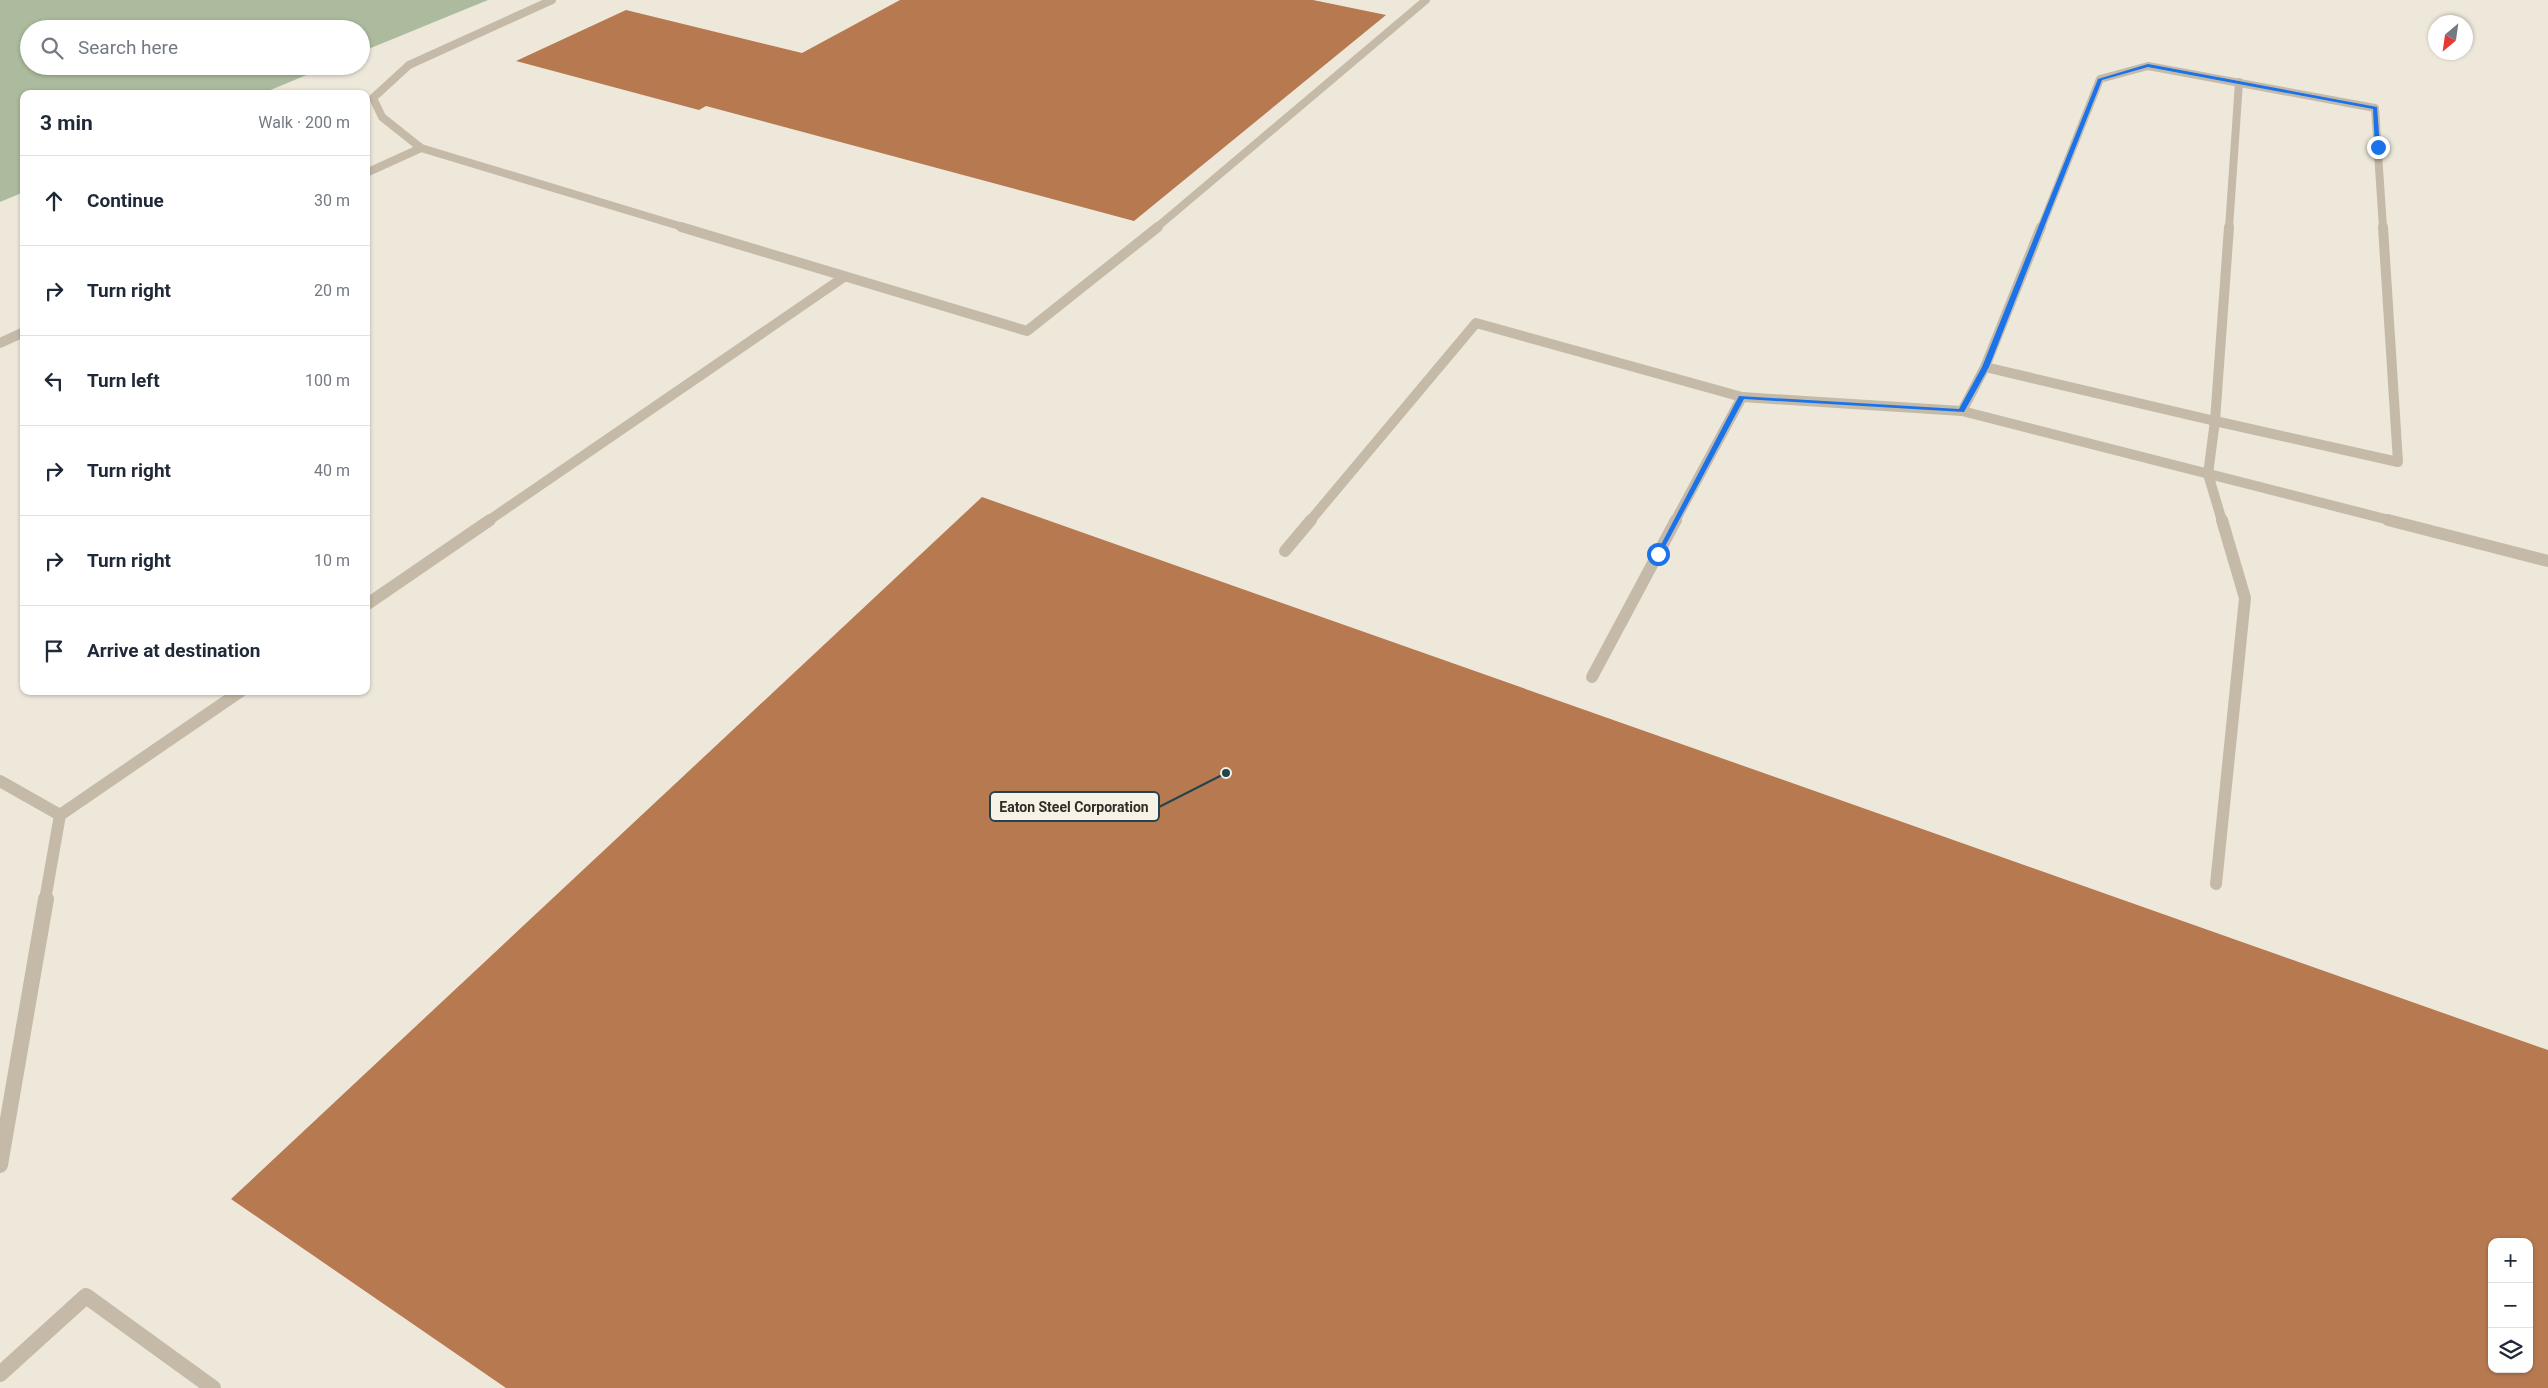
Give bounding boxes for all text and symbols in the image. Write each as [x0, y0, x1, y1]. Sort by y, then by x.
north arrow [2428, 15, 2473, 60]
search box [20, 20, 370, 75]
icon: search [38, 34, 66, 62]
text: Search here [78, 36, 178, 59]
text: 3 min [40, 111, 93, 135]
text: Walk · 200 m [258, 113, 350, 132]
route end [2367, 136, 2390, 159]
icon: ahead [40, 187, 68, 215]
text: Continue [87, 189, 164, 212]
text: 30 m [314, 191, 350, 210]
icon: right [40, 277, 68, 305]
text: Turn right [87, 279, 171, 302]
text: 20 m [314, 281, 350, 300]
icon: left [40, 367, 68, 395]
text: Turn left [87, 369, 160, 392]
text: 100 m [305, 371, 350, 390]
icon: right [40, 457, 68, 485]
text: Turn right [87, 459, 171, 482]
text: 40 m [314, 461, 350, 480]
route start [1647, 543, 1670, 566]
icon: right [40, 547, 68, 575]
text: Turn right [87, 549, 171, 572]
text: 10 m [314, 551, 350, 570]
icon: arrive [40, 637, 68, 665]
text: Arrive at destination [87, 639, 260, 662]
callout: Eaton Steel Corporation [990, 792, 1159, 821]
text: Eaton Steel Corporation [999, 799, 1149, 815]
map controls [2488, 1238, 2533, 1373]
button: + [2488, 1238, 2533, 1283]
button: − [2488, 1283, 2533, 1328]
button: layers [2488, 1328, 2533, 1373]

